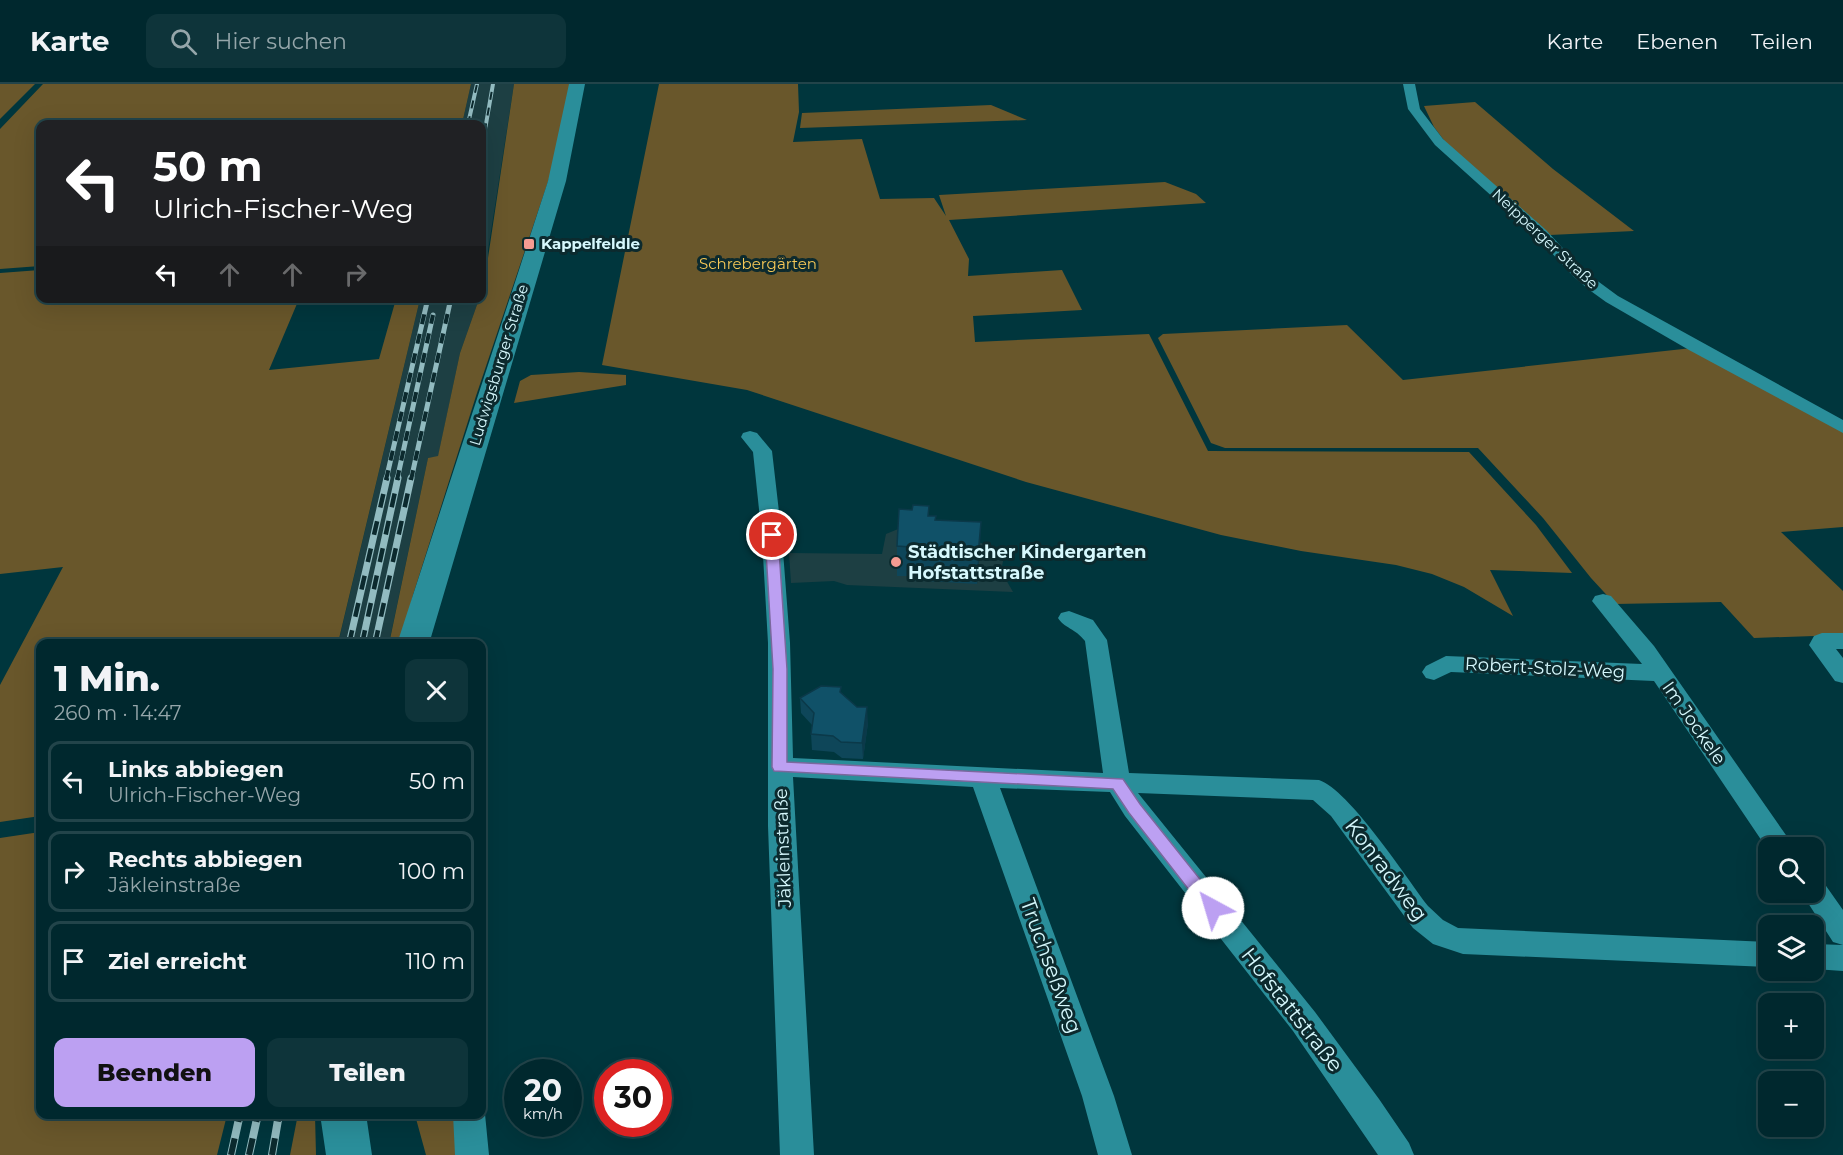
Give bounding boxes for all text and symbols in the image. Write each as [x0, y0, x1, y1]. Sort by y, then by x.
search box [146, 14, 566, 68]
text: Karte [30, 24, 110, 58]
icon: search [167, 25, 200, 58]
text: Hier suchen [215, 28, 347, 55]
text: Karte [1547, 29, 1603, 54]
text: Ebenen [1636, 29, 1718, 54]
text: Teilen [1751, 29, 1813, 54]
text: 50 m [153, 140, 262, 192]
icon: left [54, 144, 132, 222]
street label: Neipperger Straße [1488, 184, 1602, 293]
text: Ulrich-Fischer-Weg [153, 192, 414, 225]
place label: Kappelfeldle [541, 234, 640, 253]
marker: Kappelfeldle [522, 237, 536, 251]
park label: Schrebergärten [699, 254, 817, 273]
icon: left [150, 258, 183, 291]
icon: ahead [213, 258, 246, 291]
icon: ahead [276, 258, 309, 291]
icon: right [339, 258, 372, 291]
street label: Ludwigsburger Straße [465, 282, 532, 448]
pin [746, 509, 797, 560]
icon: arrive [755, 518, 788, 551]
place label: Städtischer Kindergarten Hofstattstraße [908, 541, 1146, 584]
marker: Städtischer Kindergarten Hofstattstraße [889, 555, 903, 569]
street label: Robert-Stolz-Weg [1464, 653, 1626, 683]
text: 1 Min. [54, 656, 160, 700]
button: close [405, 659, 468, 722]
street label: Im Jockele [1657, 677, 1731, 769]
text: 260 m · 14:47 [54, 701, 182, 725]
text: Links abbiegen [108, 756, 284, 783]
icon: left [57, 765, 90, 798]
text: 50 m [409, 768, 465, 795]
text: Ulrich-Fischer-Weg [108, 783, 301, 807]
street label: Jäkleinstraße [770, 788, 796, 909]
street label: Konradweg [1340, 814, 1433, 926]
map controls [1758, 837, 1824, 1137]
button: search [1758, 837, 1824, 903]
text: Rechts abbiegen [108, 846, 303, 873]
icon: right [57, 855, 90, 888]
text: 100 m [399, 858, 465, 885]
text: Jäkleinstraße [108, 873, 240, 897]
position arrow [1181, 876, 1245, 940]
street label: Truchseßweg [1015, 895, 1088, 1037]
button: layers [1758, 915, 1824, 981]
street label: Hofstattstraße [1236, 943, 1349, 1077]
icon: arrive [57, 945, 90, 978]
text: Ziel erreicht [108, 948, 247, 975]
text: 110 m [405, 948, 465, 975]
button: + [1758, 993, 1824, 1059]
button: Beenden [54, 1038, 255, 1107]
button: Teilen [267, 1038, 468, 1107]
speed limit sign: 30 [594, 1059, 672, 1137]
button: − [1758, 1071, 1824, 1137]
text: 20 [524, 1072, 562, 1109]
text: km/h [523, 1104, 563, 1123]

